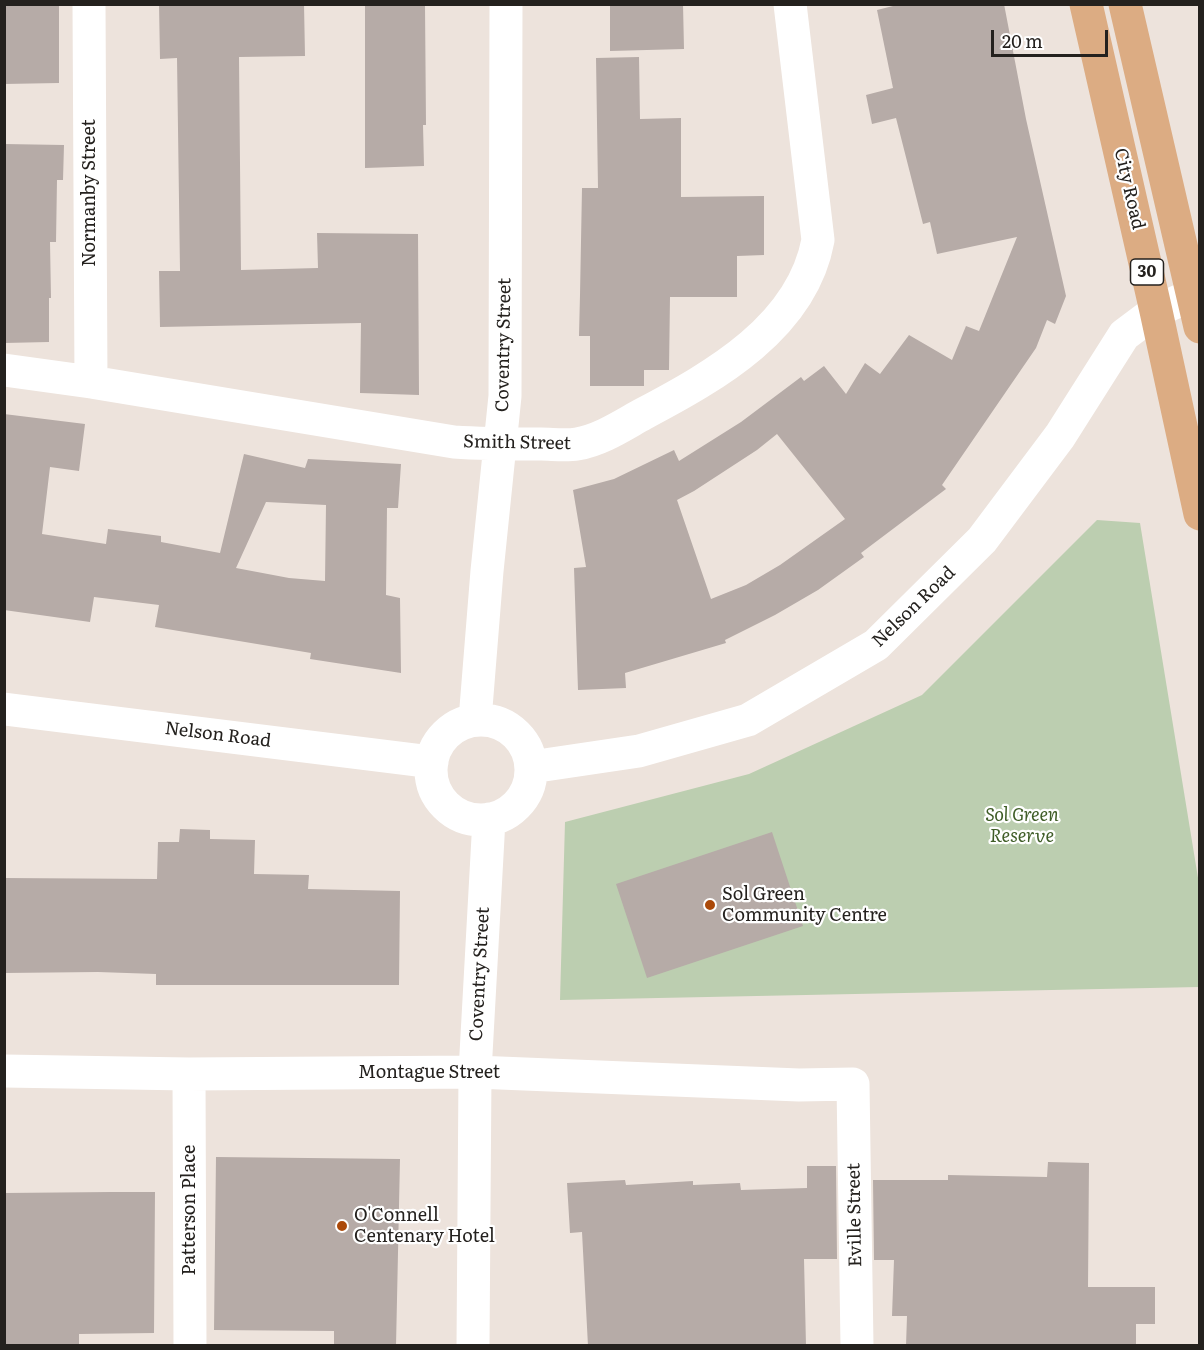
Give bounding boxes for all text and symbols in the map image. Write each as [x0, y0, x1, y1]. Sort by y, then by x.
scale bar [994, 18, 1111, 56]
text: 20 m [1002, 27, 1043, 54]
street label: Normanby Street [79, 119, 101, 267]
street label: City Road [1109, 146, 1149, 232]
road number: 30 [1130, 259, 1164, 285]
street label: Coventry Street [492, 278, 516, 412]
street label: Smith Street [463, 431, 571, 455]
street label: Nelson Road [868, 562, 960, 652]
street label: Nelson Road [164, 718, 272, 752]
park label: Sol Green Reserve [985, 805, 1059, 848]
place label: Sol Green Community Centre [722, 884, 887, 926]
marker: Sol Green Community Centre [703, 898, 717, 912]
street label: Coventry Street [466, 906, 494, 1042]
street label: Montague Street [358, 1062, 500, 1084]
street label: Patterson Place [179, 1145, 201, 1275]
street label: Eville Street [843, 1163, 867, 1267]
place label: O'Connell Centenary Hotel [354, 1205, 495, 1248]
marker: O'Connell Centenary Hotel [335, 1219, 349, 1233]

